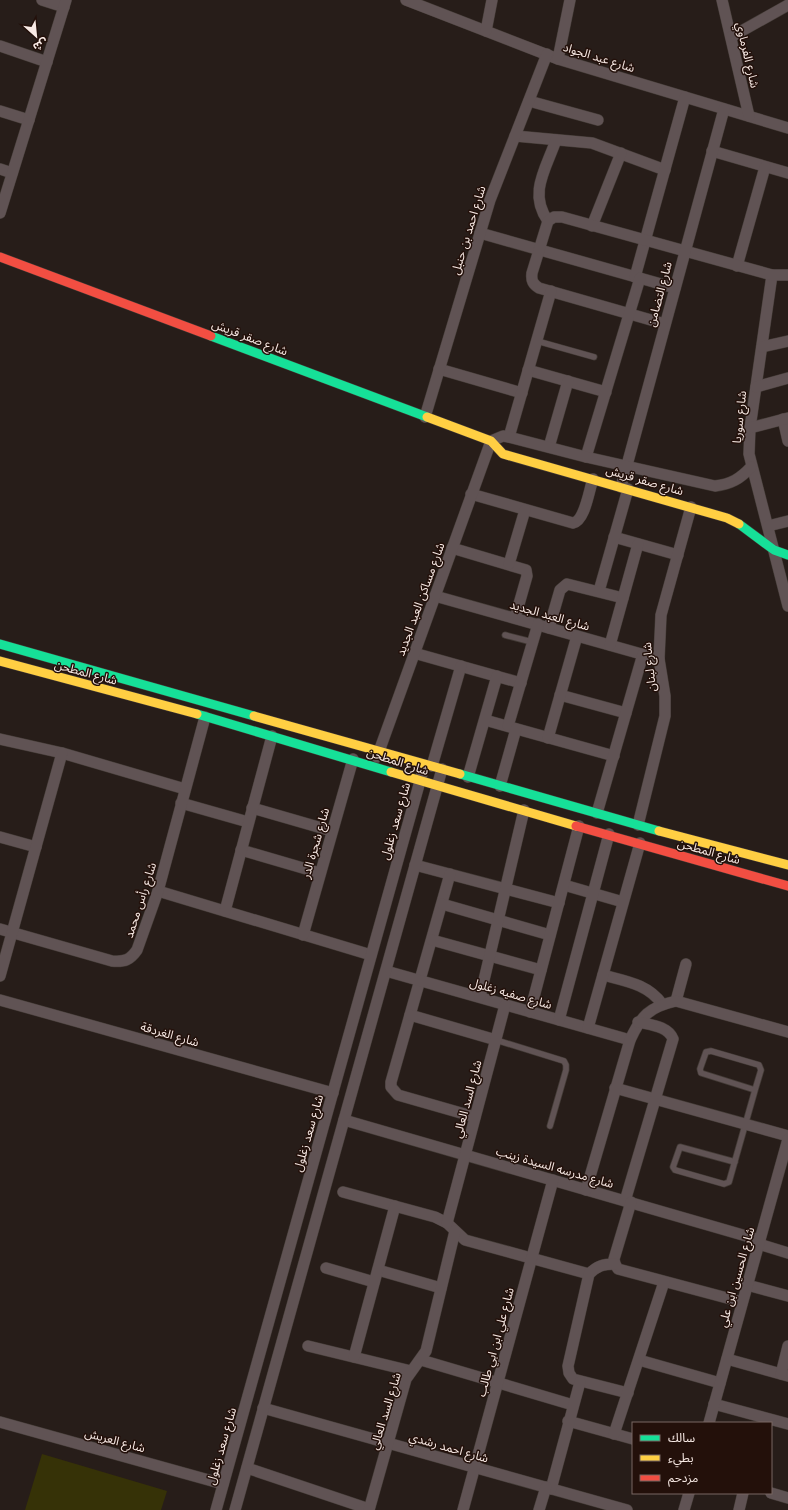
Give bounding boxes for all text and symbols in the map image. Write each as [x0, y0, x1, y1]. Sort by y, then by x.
north arrow [16, 16, 56, 56]
street label: شارع الفرماوي [730, 21, 763, 90]
text: ش [31, 35, 50, 55]
street label: شارع عبد الجواد [561, 39, 637, 77]
street label: شارع احمد بن حنبل [447, 184, 491, 277]
street label: شارع التضامن [643, 260, 677, 329]
street label: شارع صقر قريش [209, 316, 290, 360]
street label: شارع سوريا [729, 390, 751, 444]
street label: شارع صقر قريش [604, 462, 685, 500]
street label: شارع مساكن العبد الجديد [393, 540, 449, 658]
street label: شارع العبد الجديد [508, 596, 592, 636]
street label: شارع لبنان [639, 641, 661, 692]
street label: شارع المطحن [52, 656, 119, 690]
street label: شارع المطحن [364, 744, 431, 780]
street label: شارع سعد زغلول [377, 781, 415, 862]
street label: شارع شجرة الدر [297, 806, 334, 882]
street label: شارع المطحن [675, 835, 742, 869]
street label: شارع رأس محمد [121, 860, 161, 940]
street label: شارع صفيه زغلول [468, 974, 554, 1014]
street label: شارع الغردقة [138, 1019, 201, 1051]
street label: شارع السد العالي [449, 1058, 487, 1140]
street label: شارع سعد زغلول [290, 1093, 328, 1174]
street label: شارع مدرسه السيدة زينب [494, 1143, 616, 1193]
street label: شارع الحسين ابن علي [715, 1225, 760, 1330]
street label: شارع علي ابن ابي طالب [473, 1286, 519, 1399]
street label: شارع السد العالي [366, 1371, 407, 1452]
street label: شارع سعد زغلول [203, 1406, 241, 1487]
legend [632, 1422, 772, 1494]
street label: شارع العريش [83, 1425, 147, 1457]
street label: شارع احمد رشدي [407, 1428, 490, 1468]
text: سالك [668, 1430, 695, 1445]
text: بطيء [668, 1450, 694, 1468]
text: مزدحم [668, 1470, 698, 1487]

